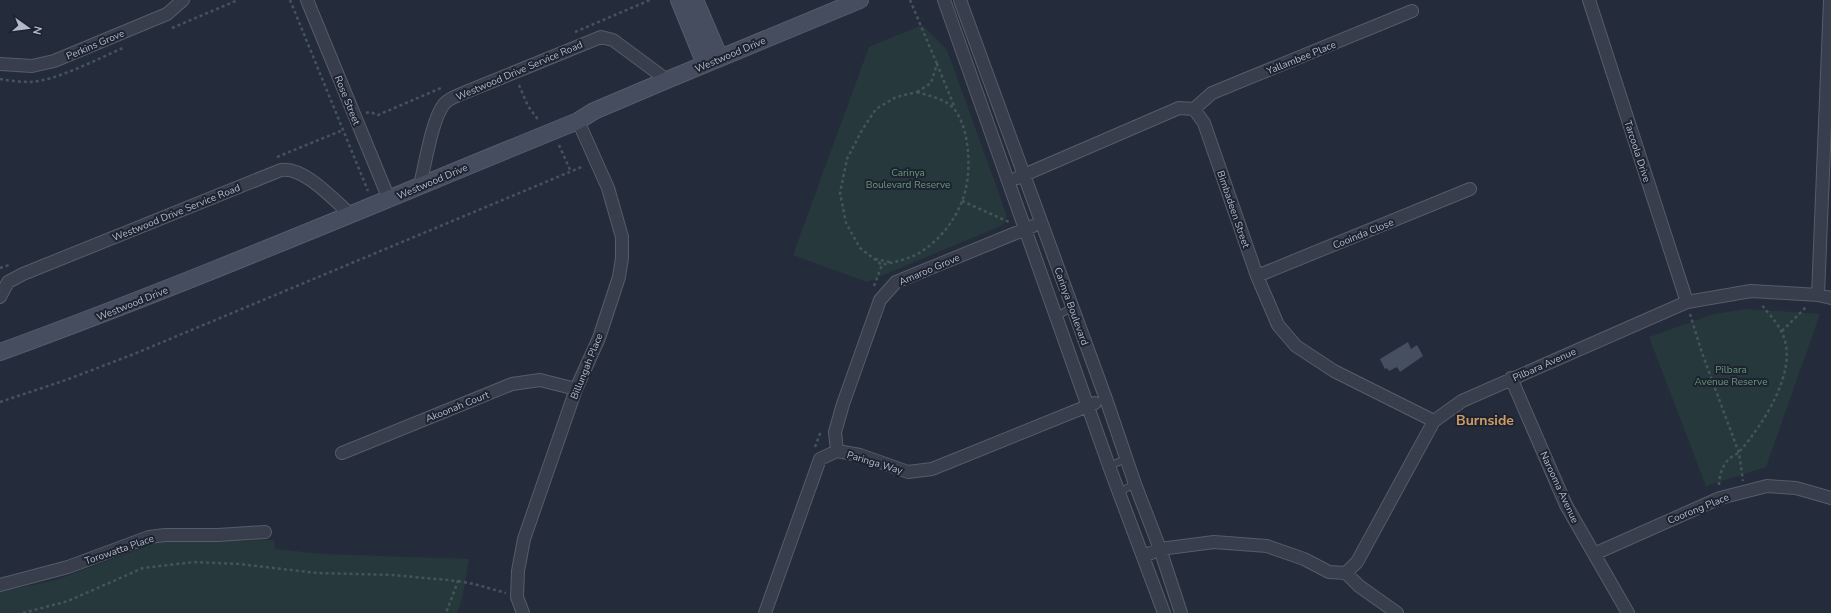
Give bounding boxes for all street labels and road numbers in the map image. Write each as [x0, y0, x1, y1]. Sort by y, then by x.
street label: Perkins Grove [64, 26, 127, 63]
street label: Westwood Drive [693, 34, 768, 76]
street label: Westwood Drive Service Road [454, 38, 585, 104]
street label: Yallambee Place [1264, 38, 1338, 79]
street label: Rose Street [331, 74, 364, 128]
street label: Tarcoola Drive [1620, 119, 1654, 184]
street label: Westwood Drive [395, 161, 470, 203]
street label: Bimbadeen Street [1213, 169, 1253, 250]
street label: Westwood Drive Service Road [110, 181, 243, 245]
street label: Cooinda Close [1331, 215, 1396, 253]
street label: Amaroo Grove [897, 251, 962, 289]
street label: Carinya Boulevard [1050, 265, 1092, 347]
street label: Westwood Drive [95, 283, 170, 325]
street label: Billungah Place [567, 331, 607, 402]
street label: Pilbara Avenue [1510, 345, 1578, 385]
street label: Akoonah Court [423, 388, 492, 426]
street label: Paringa Way [845, 448, 905, 478]
street label: Narooma Avenue [1536, 449, 1582, 526]
street label: Coorong Place [1666, 490, 1731, 528]
street label: Torowatta Place [83, 532, 156, 568]

